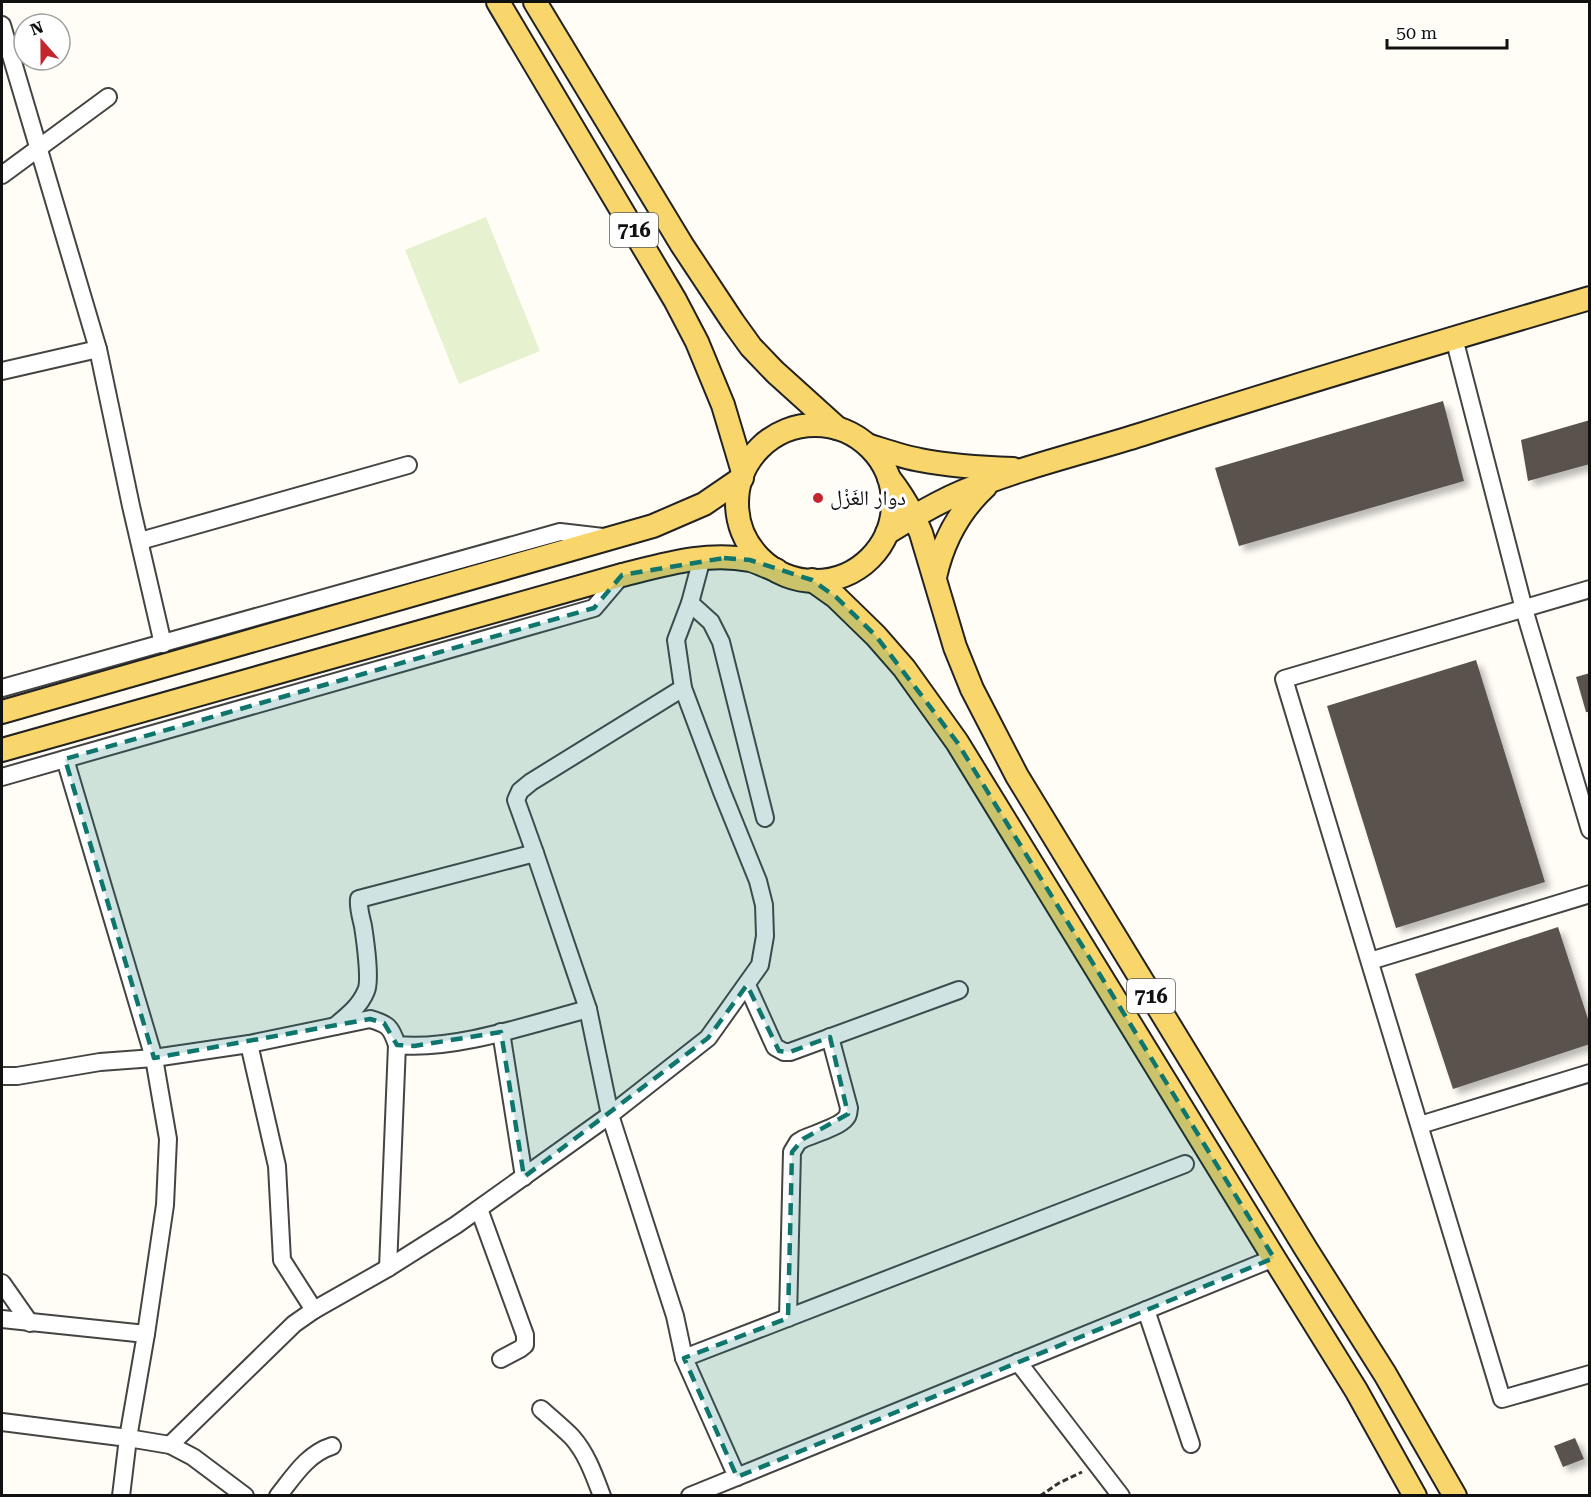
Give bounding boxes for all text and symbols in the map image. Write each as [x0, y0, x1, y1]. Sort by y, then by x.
north arrow [12, 12, 72, 72]
scale bar [1387, 12, 1507, 50]
text: N [28, 17, 46, 40]
text: 50 m [1396, 22, 1437, 43]
road number: 716 [610, 213, 658, 247]
place label: دوار الغَزْل [830, 486, 906, 510]
marker: دوار الغَزْل [811, 491, 825, 505]
road number: 716 [1127, 979, 1175, 1013]

